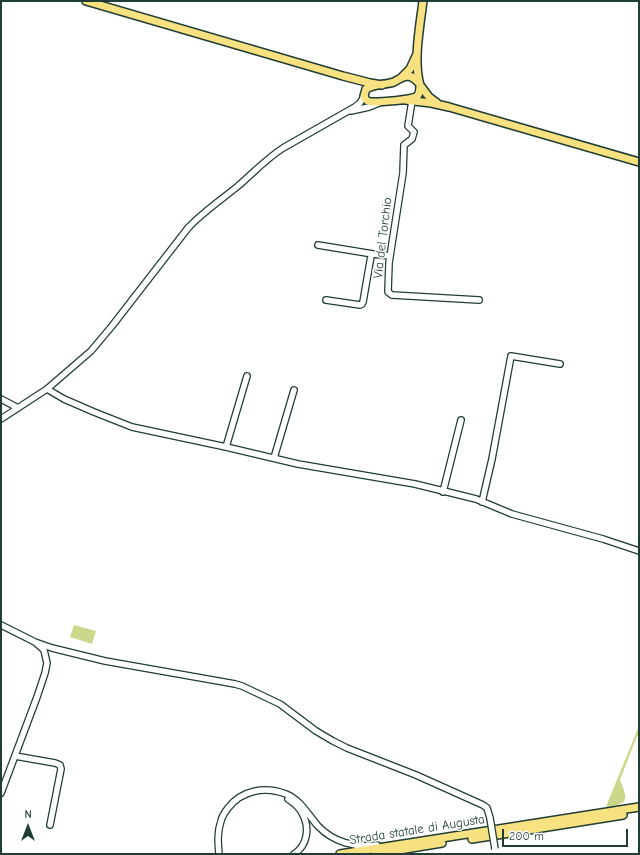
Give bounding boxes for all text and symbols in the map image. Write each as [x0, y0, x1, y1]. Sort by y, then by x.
street label: Via del Torchio [370, 196, 396, 280]
north arrow [8, 807, 48, 847]
text: N [24, 808, 32, 821]
street label: Strada statale di Augusta [348, 812, 486, 848]
scale bar [504, 821, 630, 847]
text: 200 m [509, 829, 544, 843]

